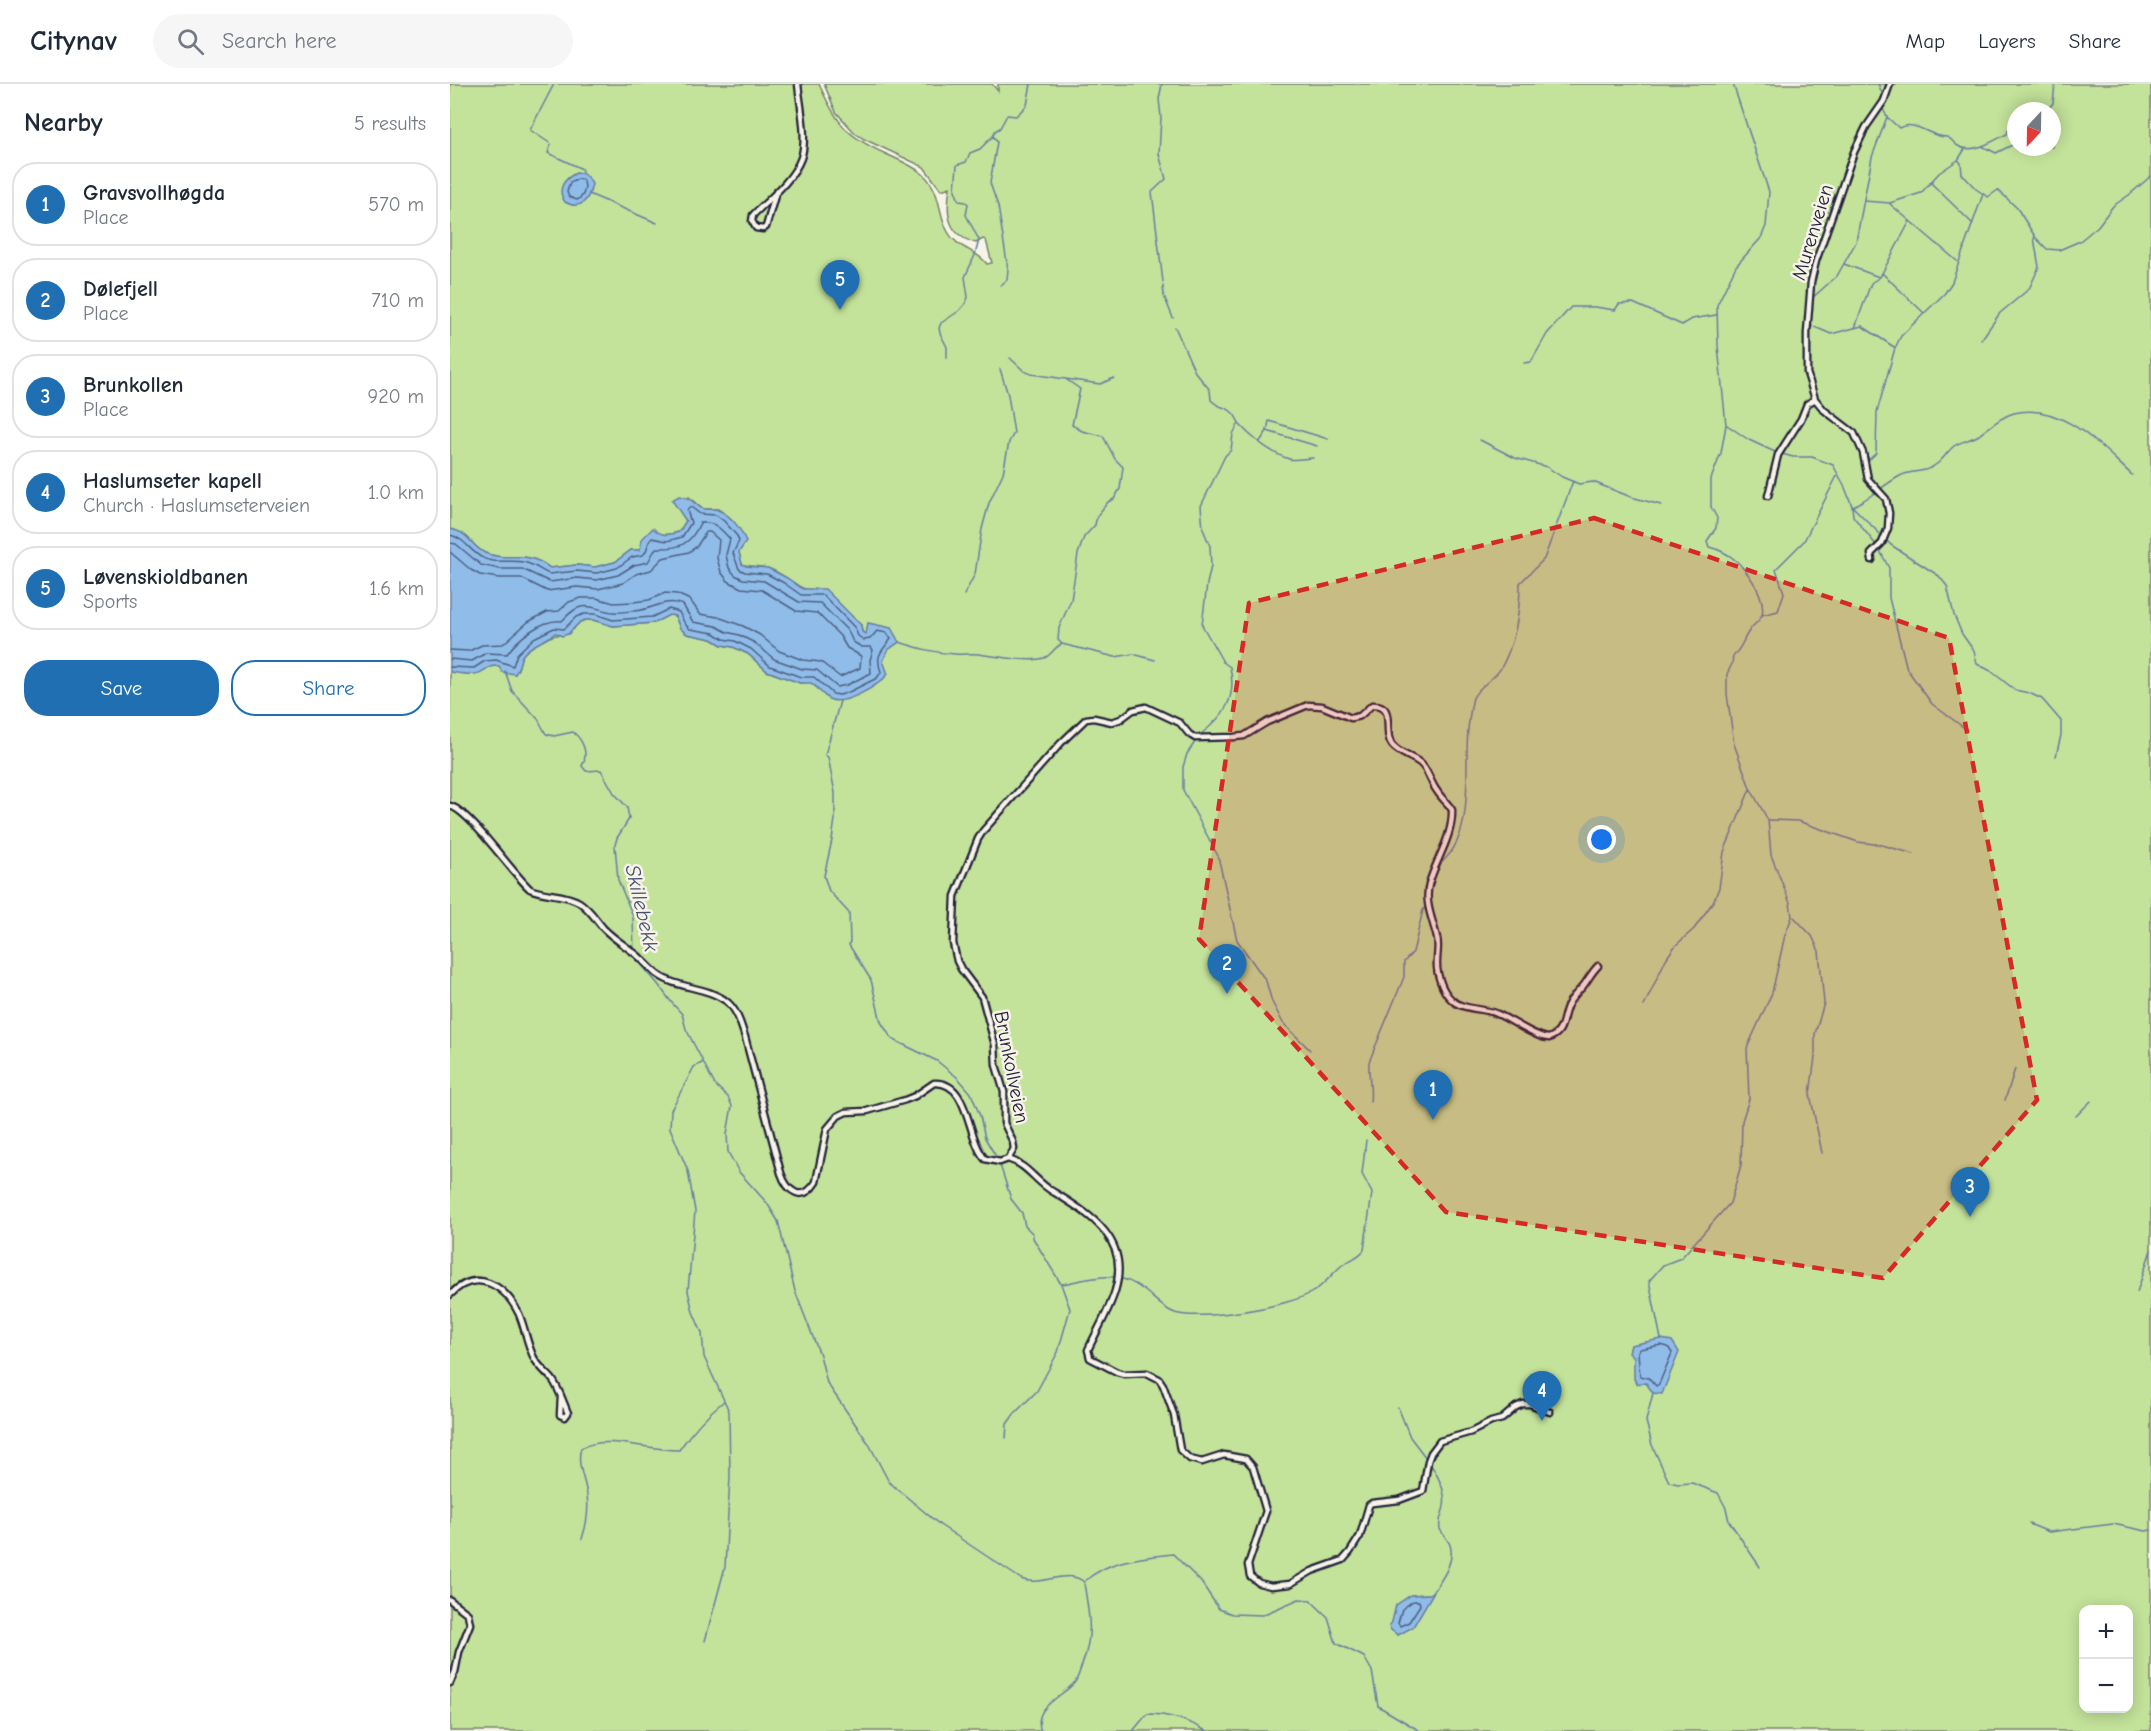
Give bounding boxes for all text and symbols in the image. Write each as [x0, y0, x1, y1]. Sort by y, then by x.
search box [153, 14, 573, 68]
text: Citynav [30, 25, 117, 57]
icon: search [174, 25, 207, 58]
text: Search here [222, 28, 336, 54]
text: Map [1906, 29, 1945, 53]
text: Layers [1978, 29, 2036, 53]
text: Share [2069, 29, 2121, 53]
north arrow [2007, 102, 2061, 156]
text: Nearby [24, 108, 103, 138]
text: 5 results [354, 112, 426, 135]
text: Gravsvollhøgda [83, 180, 225, 206]
street label: Murenveien [1787, 181, 1838, 283]
text: 1 [42, 193, 49, 216]
text: 570 m [368, 193, 424, 216]
text: Place [83, 206, 129, 229]
pin: 5 [820, 260, 860, 310]
text: Dølefjell [83, 276, 158, 302]
text: 2 [41, 289, 50, 312]
text: 710 m [371, 289, 424, 312]
text: Place [83, 302, 129, 325]
text: Brunkollen [83, 372, 184, 398]
text: 3 [41, 385, 50, 408]
text: 920 m [368, 385, 424, 408]
text: Place [83, 398, 129, 421]
text: Haslumseter kapell [83, 468, 262, 494]
text: 4 [41, 481, 50, 504]
text: 1.0 km [368, 481, 424, 504]
text: Church · Haslumseterveien [83, 494, 310, 517]
text: Løvenskioldbanen [83, 564, 248, 590]
text: 5 [40, 577, 51, 600]
text: 1.6 km [369, 577, 424, 600]
text: Sports [83, 590, 137, 613]
button: Save [24, 660, 219, 716]
button: Share [231, 660, 426, 716]
your location [1587, 825, 1616, 854]
water label: Skillebekk [620, 862, 664, 955]
pin: 2 [1208, 944, 1246, 994]
street label: Brunkollveien [989, 1009, 1034, 1125]
pin: 1 [1414, 1070, 1452, 1120]
pin: 3 [1950, 1168, 1990, 1217]
pin: 4 [1522, 1372, 1562, 1421]
map controls [2079, 1605, 2133, 1713]
button: + [2079, 1605, 2133, 1659]
button: − [2079, 1659, 2133, 1713]

